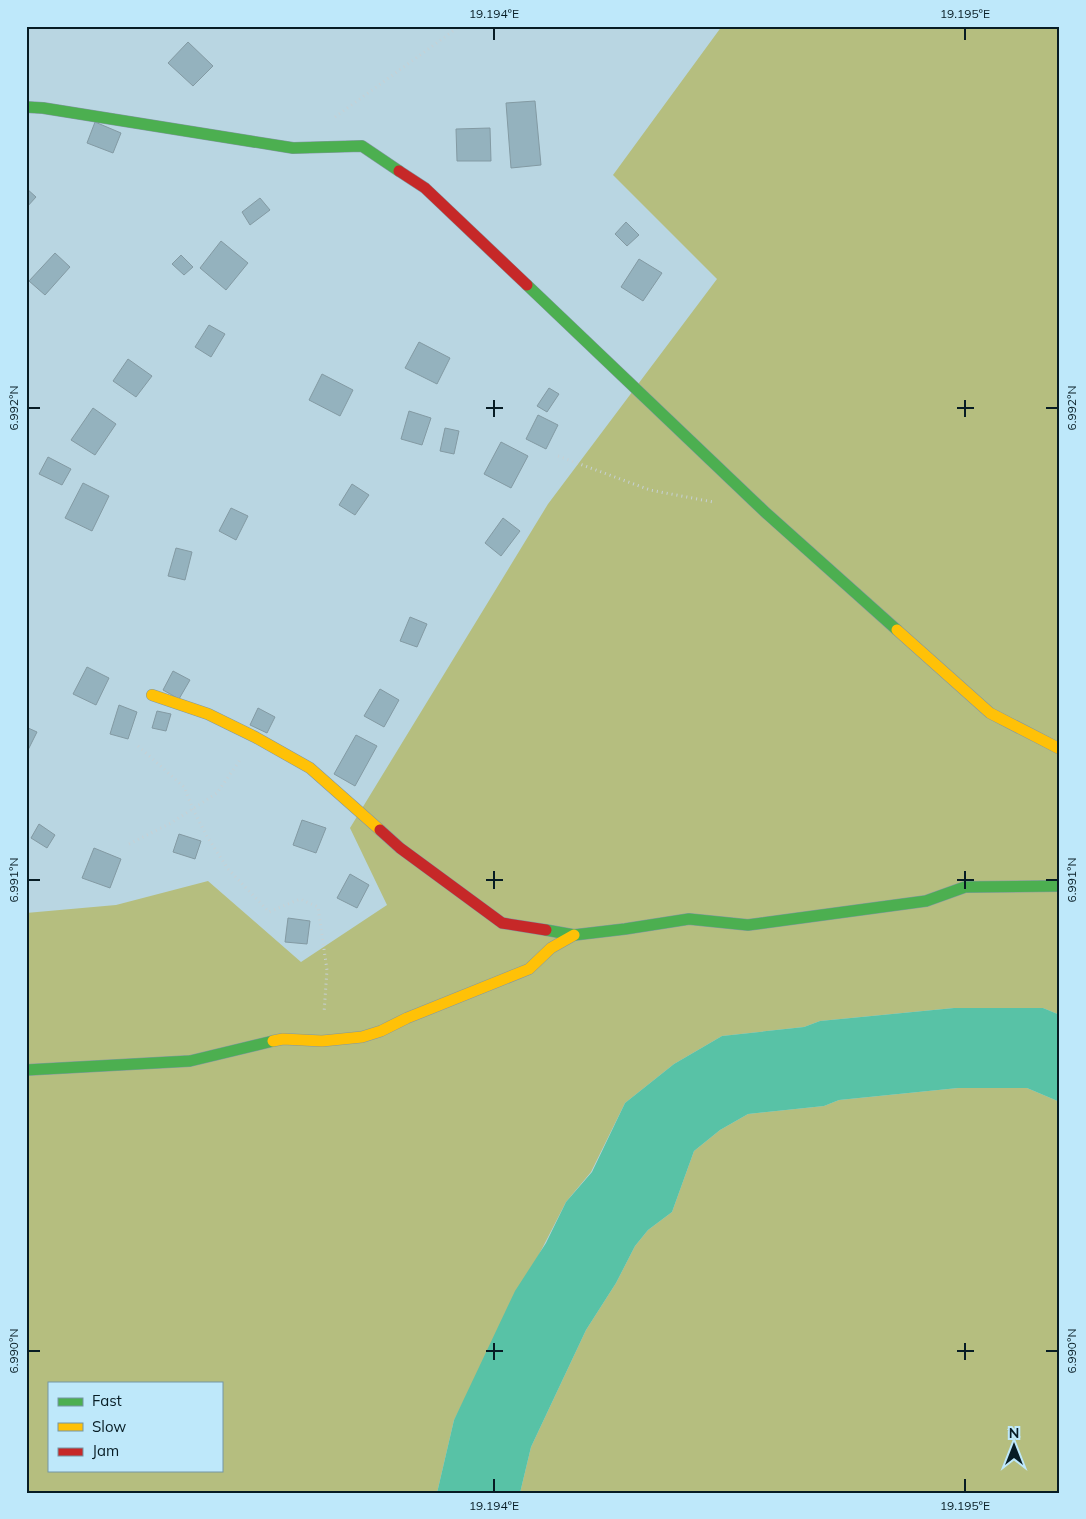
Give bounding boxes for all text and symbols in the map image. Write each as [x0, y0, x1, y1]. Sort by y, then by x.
text: 19.194°E [469, 6, 519, 21]
text: 19.195°E [940, 6, 990, 21]
text: 6.992°N [6, 386, 21, 430]
text: 6.992°N [1064, 386, 1079, 430]
text: 6.991°N [6, 858, 21, 902]
text: 6.991°N [1064, 858, 1079, 902]
text: 6.990°N [6, 1329, 21, 1373]
text: 6.990°N [1064, 1329, 1079, 1373]
legend [48, 1382, 222, 1472]
text: Fast [92, 1391, 122, 1410]
text: Slow [92, 1417, 126, 1436]
north arrow [988, 1422, 1038, 1472]
text: N [1009, 1424, 1019, 1442]
text: Jam [92, 1441, 119, 1460]
text: 19.194°E [469, 1498, 519, 1513]
text: 19.195°E [940, 1498, 990, 1513]

